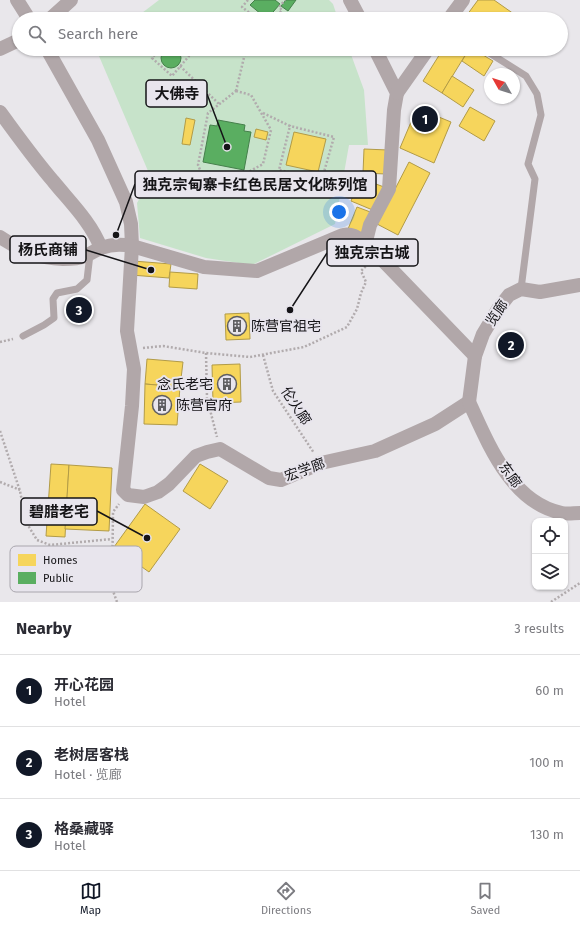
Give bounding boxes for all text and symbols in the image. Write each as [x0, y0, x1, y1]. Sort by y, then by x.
search box [12, 12, 568, 56]
icon: search [26, 23, 48, 45]
text: Search here [58, 25, 138, 43]
north arrow [484, 68, 520, 104]
callout: 大佛寺 [146, 80, 207, 107]
text: 大佛寺 [154, 85, 200, 103]
pin: 1 [412, 104, 438, 134]
callout: 独克宗甸寨卡红色民居文化陈列馆 [135, 171, 376, 198]
text: 独克宗甸寨卡红色民居文化陈列馆 [142, 176, 368, 194]
your location [329, 202, 349, 222]
callout: 杨氏商铺 [10, 236, 86, 263]
callout: 独克宗古城 [327, 239, 418, 266]
text: 杨氏商铺 [18, 241, 78, 259]
text: 独克宗古城 [334, 244, 410, 262]
pin: 3 [66, 295, 92, 325]
street label: 览廊 [482, 297, 512, 329]
building icon: 陈营官祖宅 [226, 315, 248, 337]
place label: 陈营官祖宅 [251, 318, 321, 335]
pin: 2 [498, 330, 524, 360]
building icon: 念氏老宅 [216, 373, 238, 395]
place label: 念氏老宅 [157, 376, 213, 393]
street label: 伦火廊 [277, 384, 315, 428]
building icon: 陈营官府 [151, 394, 173, 416]
place label: 陈营官府 [176, 397, 232, 414]
street label: 宏学廊 [282, 455, 328, 485]
street label: 东廊 [495, 459, 525, 491]
callout: 碧腊老宅 [21, 498, 97, 525]
text: 碧腊老宅 [29, 503, 89, 521]
map controls [532, 518, 568, 590]
button: locate [532, 518, 568, 554]
legend [10, 546, 142, 592]
text: Homes [43, 554, 77, 567]
button: layers [532, 554, 568, 590]
text: Public [43, 572, 74, 585]
text: Nearby [16, 618, 71, 639]
text: 3 results [514, 621, 564, 636]
text: 开心花园 [54, 676, 114, 694]
text: 1 [26, 683, 32, 698]
text: 60 m [535, 683, 564, 698]
text: Hotel [54, 694, 86, 709]
text: 老树居客栈 [54, 746, 129, 764]
text: 2 [26, 755, 32, 770]
text: 100 m [529, 755, 564, 770]
text: Hotel · 览廊 [54, 767, 122, 782]
text: 格桑藏驿 [54, 820, 114, 838]
text: 3 [26, 827, 32, 842]
text: 130 m [530, 827, 564, 842]
text: Hotel [54, 838, 86, 853]
tab: Map [80, 880, 102, 917]
tab: Directions [261, 880, 311, 917]
tab: Saved [471, 880, 500, 917]

